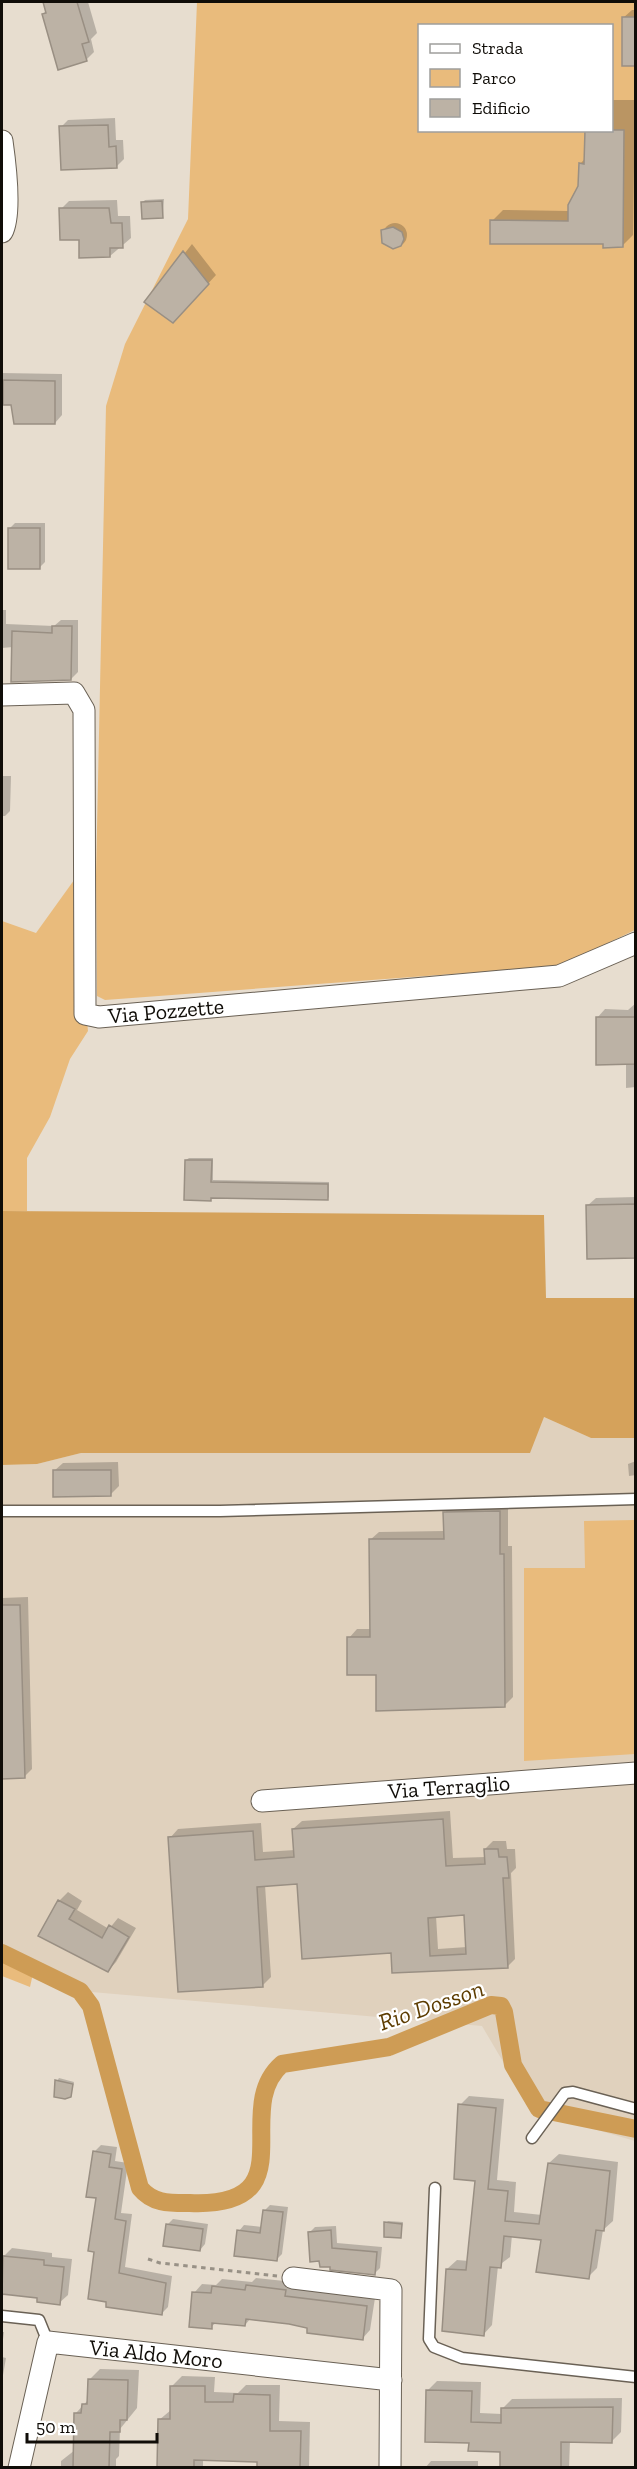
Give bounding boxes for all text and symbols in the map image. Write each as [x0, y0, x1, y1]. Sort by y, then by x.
legend [418, 24, 613, 132]
text: Strada [472, 37, 523, 59]
text: Parco [472, 67, 516, 89]
text: Edificio [472, 97, 530, 119]
street label: Via Pozzette [106, 992, 225, 1030]
street label: Via Terraglio [386, 1769, 511, 1805]
water label: Rio Dosson [375, 1973, 487, 2037]
street label: Via Aldo Moro [87, 2333, 224, 2374]
scale bar [27, 2406, 158, 2444]
text: 50 m [36, 2416, 76, 2438]

